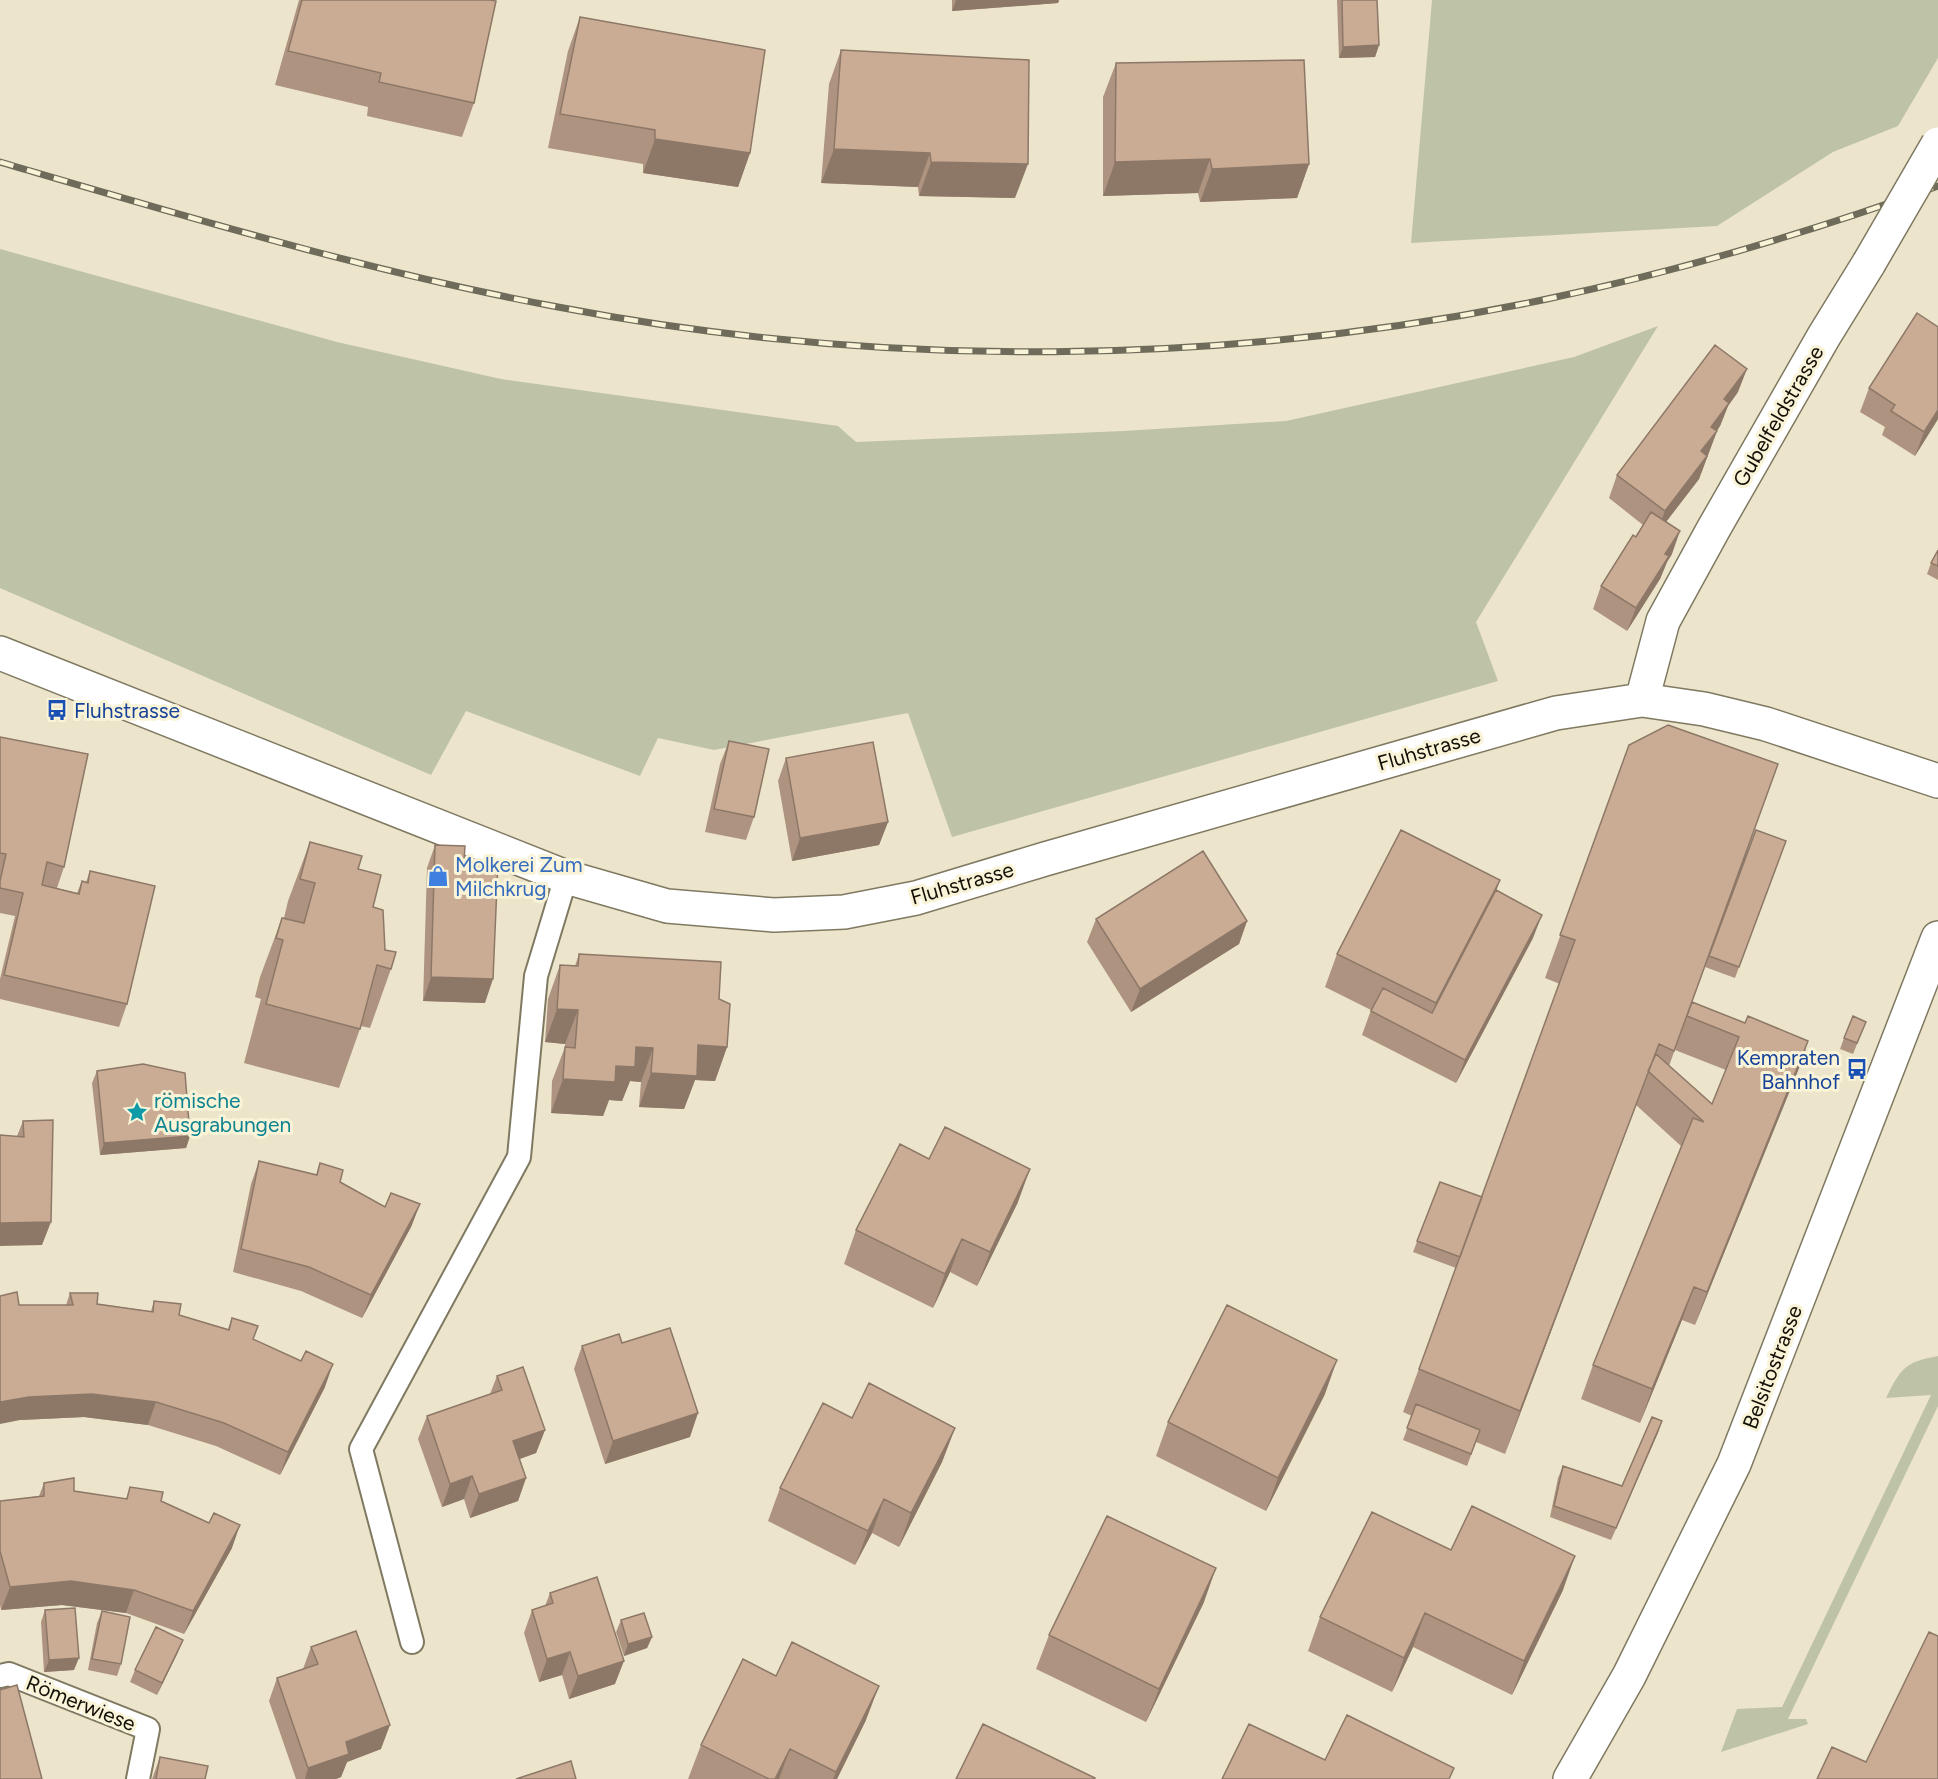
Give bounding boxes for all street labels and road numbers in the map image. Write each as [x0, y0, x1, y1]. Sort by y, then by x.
street label: Gubelfeldstrasse [1727, 341, 1829, 491]
street label: Fluhstrasse [1375, 722, 1483, 776]
street label: Fluhstrasse [908, 856, 1016, 910]
street label: Belsitostrasse [1737, 1302, 1807, 1432]
street label: Römerwiese [23, 1670, 139, 1736]

